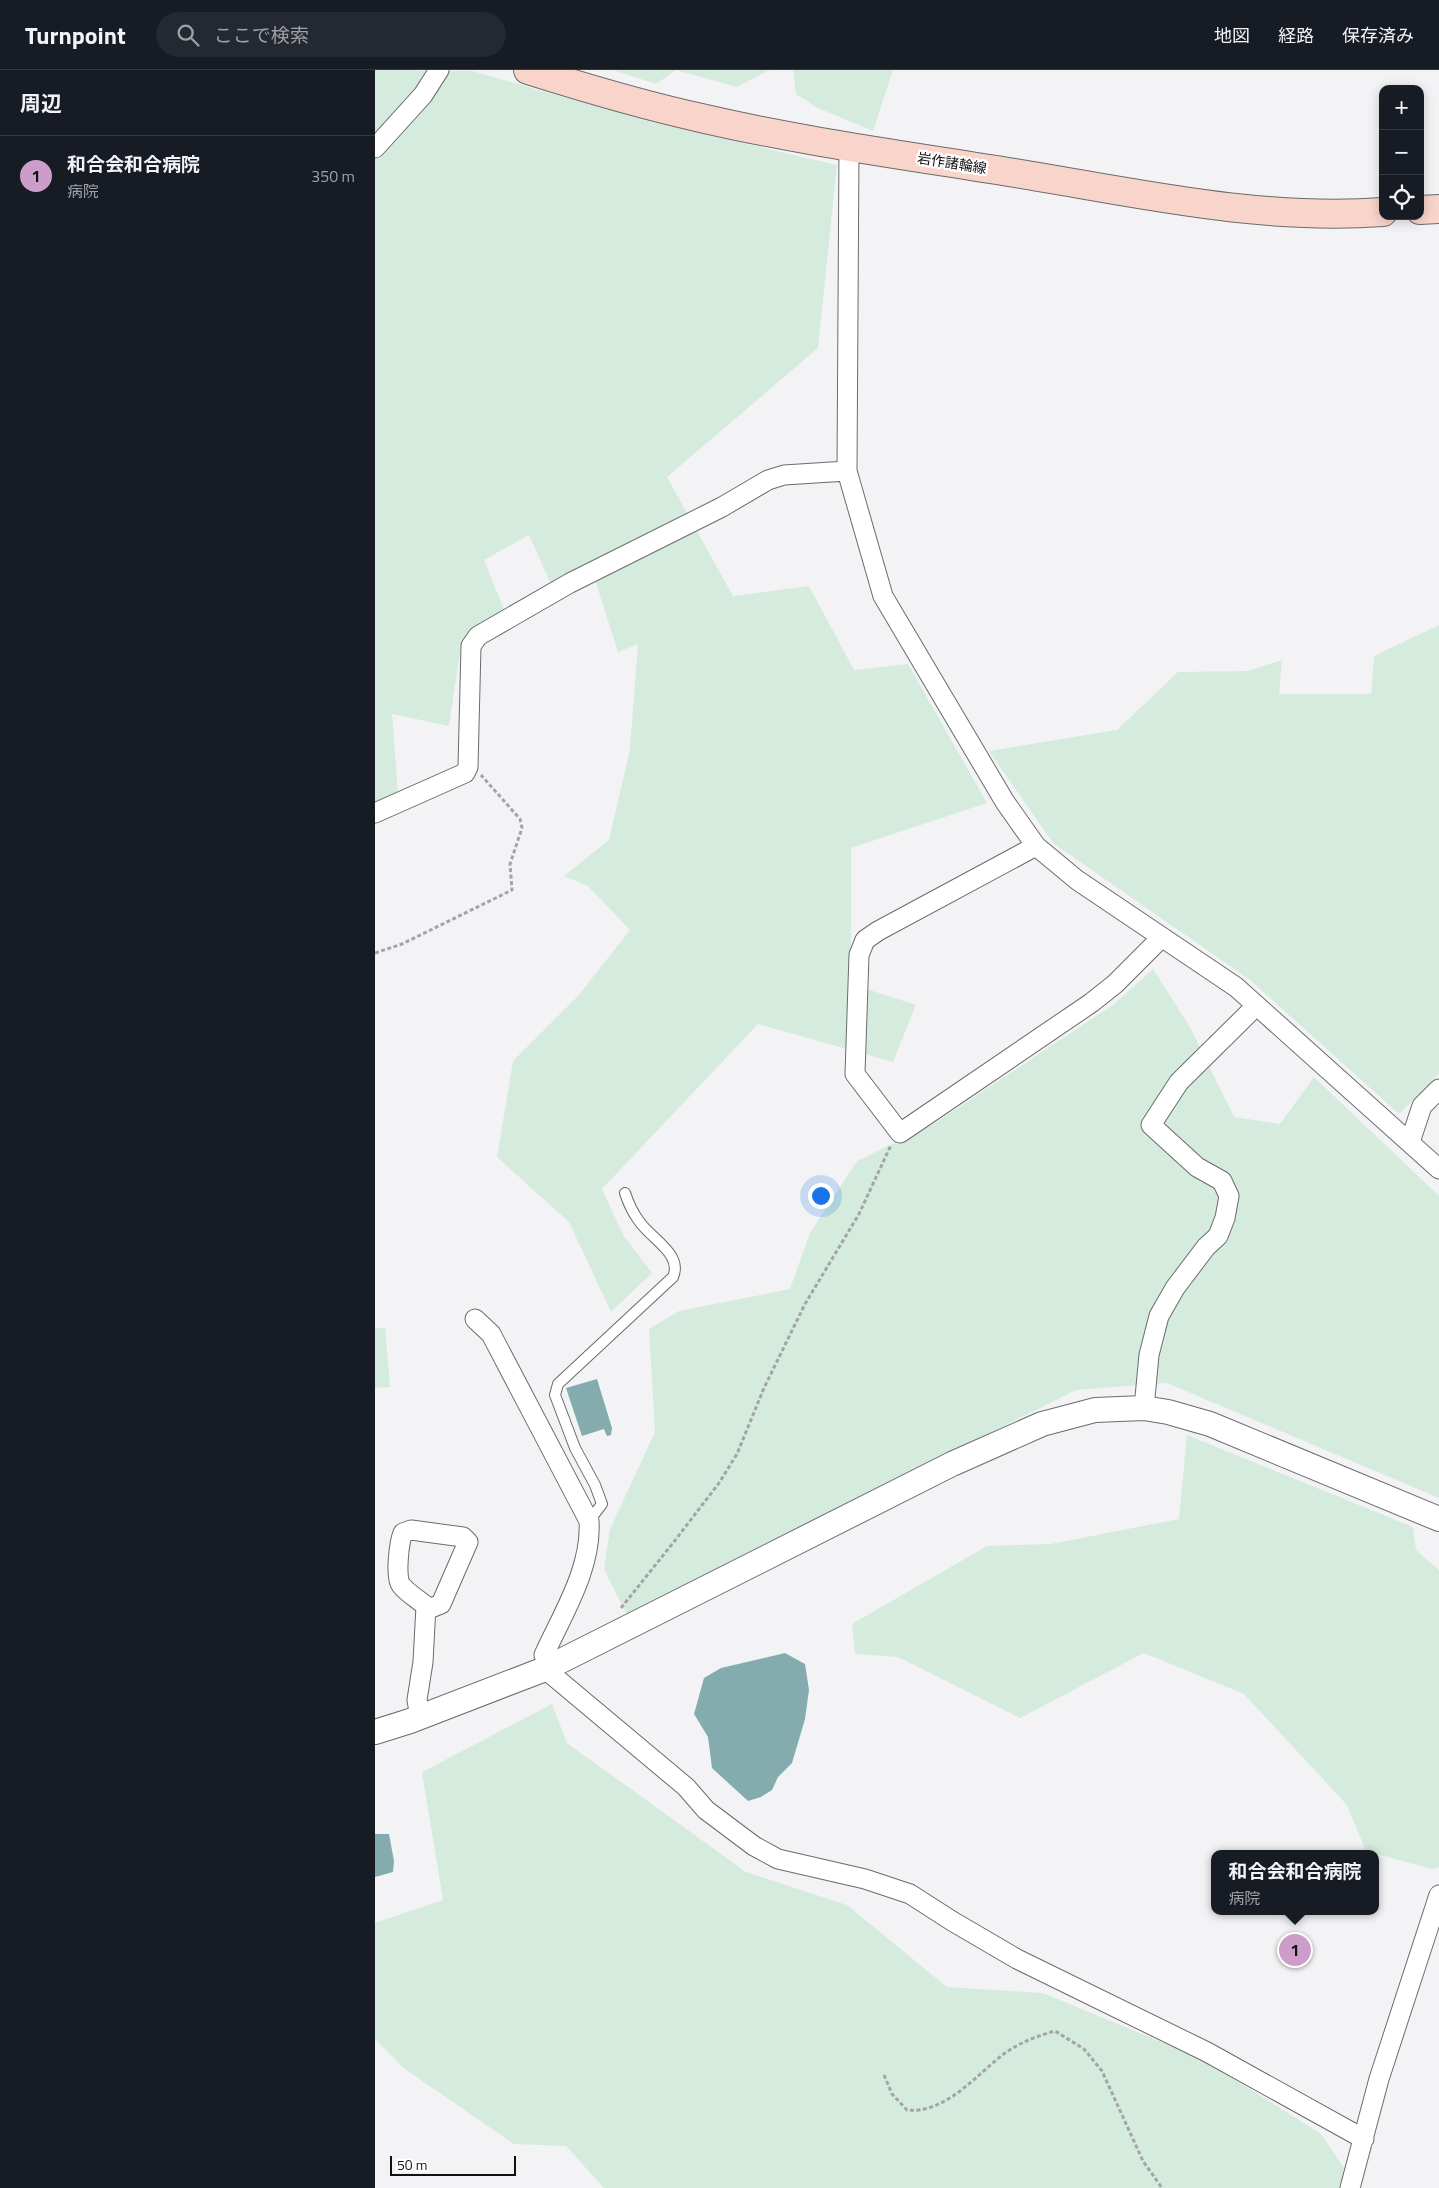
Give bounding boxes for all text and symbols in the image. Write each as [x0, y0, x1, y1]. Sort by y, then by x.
search box [156, 12, 506, 57]
text: Turnpoint [25, 17, 126, 53]
text: ここで検索 [214, 20, 309, 49]
icon: search [174, 21, 202, 49]
text: 地図 [1214, 22, 1250, 49]
text: 経路 [1278, 22, 1314, 49]
text: 保存済み [1342, 22, 1414, 49]
map controls [1379, 85, 1424, 220]
button: + [1379, 85, 1424, 130]
text: 周辺 [20, 87, 62, 119]
button: − [1379, 130, 1424, 175]
street label: 岩作諸輪線 [916, 147, 988, 178]
text: 和合会和合病院 [67, 149, 200, 178]
text: 1 [32, 164, 40, 188]
text: 350 m [311, 164, 355, 188]
button: locate [1379, 175, 1424, 220]
text: 病院 [67, 179, 99, 203]
your location [808, 1183, 834, 1209]
popup [1211, 1850, 1379, 1915]
text: 和合会和合病院 [1228, 1856, 1362, 1885]
text: 病院 [1228, 1886, 1261, 1910]
pin: 1 [1279, 1931, 1311, 1969]
scale bar [390, 2153, 516, 2176]
text: 50 m [397, 2154, 427, 2175]

